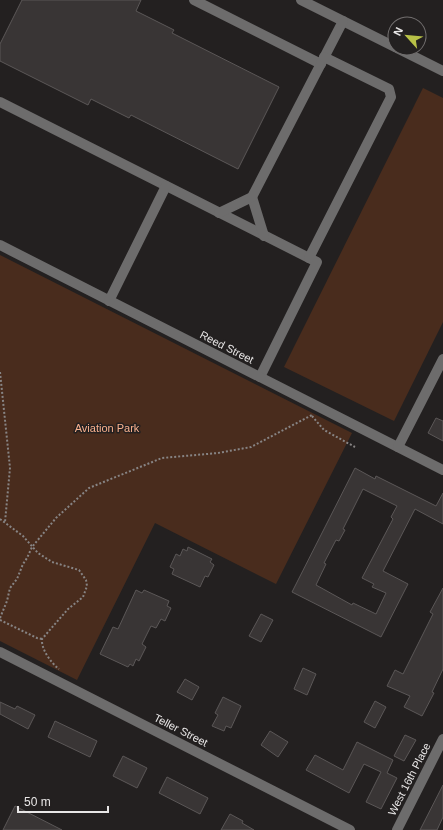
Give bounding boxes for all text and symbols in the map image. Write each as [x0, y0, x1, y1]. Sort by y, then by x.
north arrow [387, 16, 427, 56]
text: N [391, 25, 405, 38]
street label: Reed Street [198, 328, 256, 366]
park label: Aviation Park [75, 422, 140, 434]
street label: Teller Street [152, 711, 210, 749]
street label: West 16th Place [386, 741, 432, 817]
scale bar [18, 788, 108, 814]
text: 50 m [24, 795, 51, 809]

